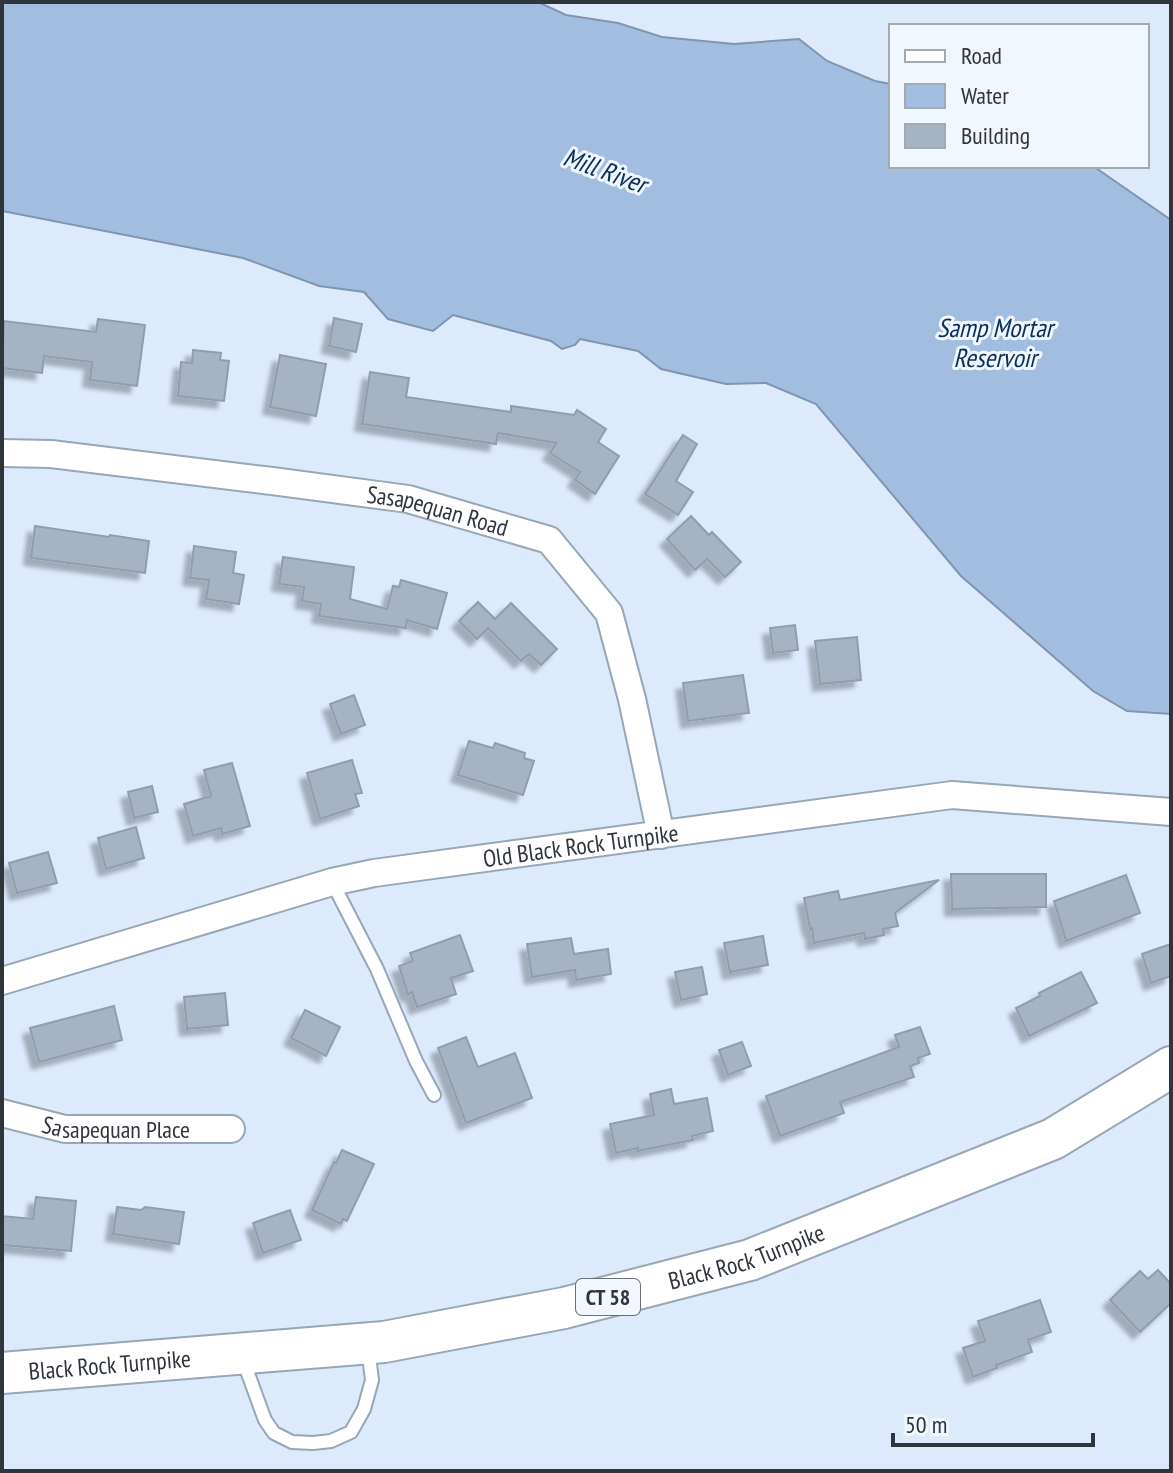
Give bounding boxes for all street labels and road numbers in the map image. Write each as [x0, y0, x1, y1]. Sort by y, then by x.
street label: Sasapequan Road [365, 478, 512, 543]
street label: Old Black Rock Turnpike [481, 817, 680, 874]
street label: Sasapequan Place [39, 1108, 190, 1145]
street label: Black Rock Turnpike [665, 1216, 829, 1296]
road number: CT 58 [576, 1279, 640, 1315]
street label: Black Rock Turnpike [27, 1342, 192, 1386]

